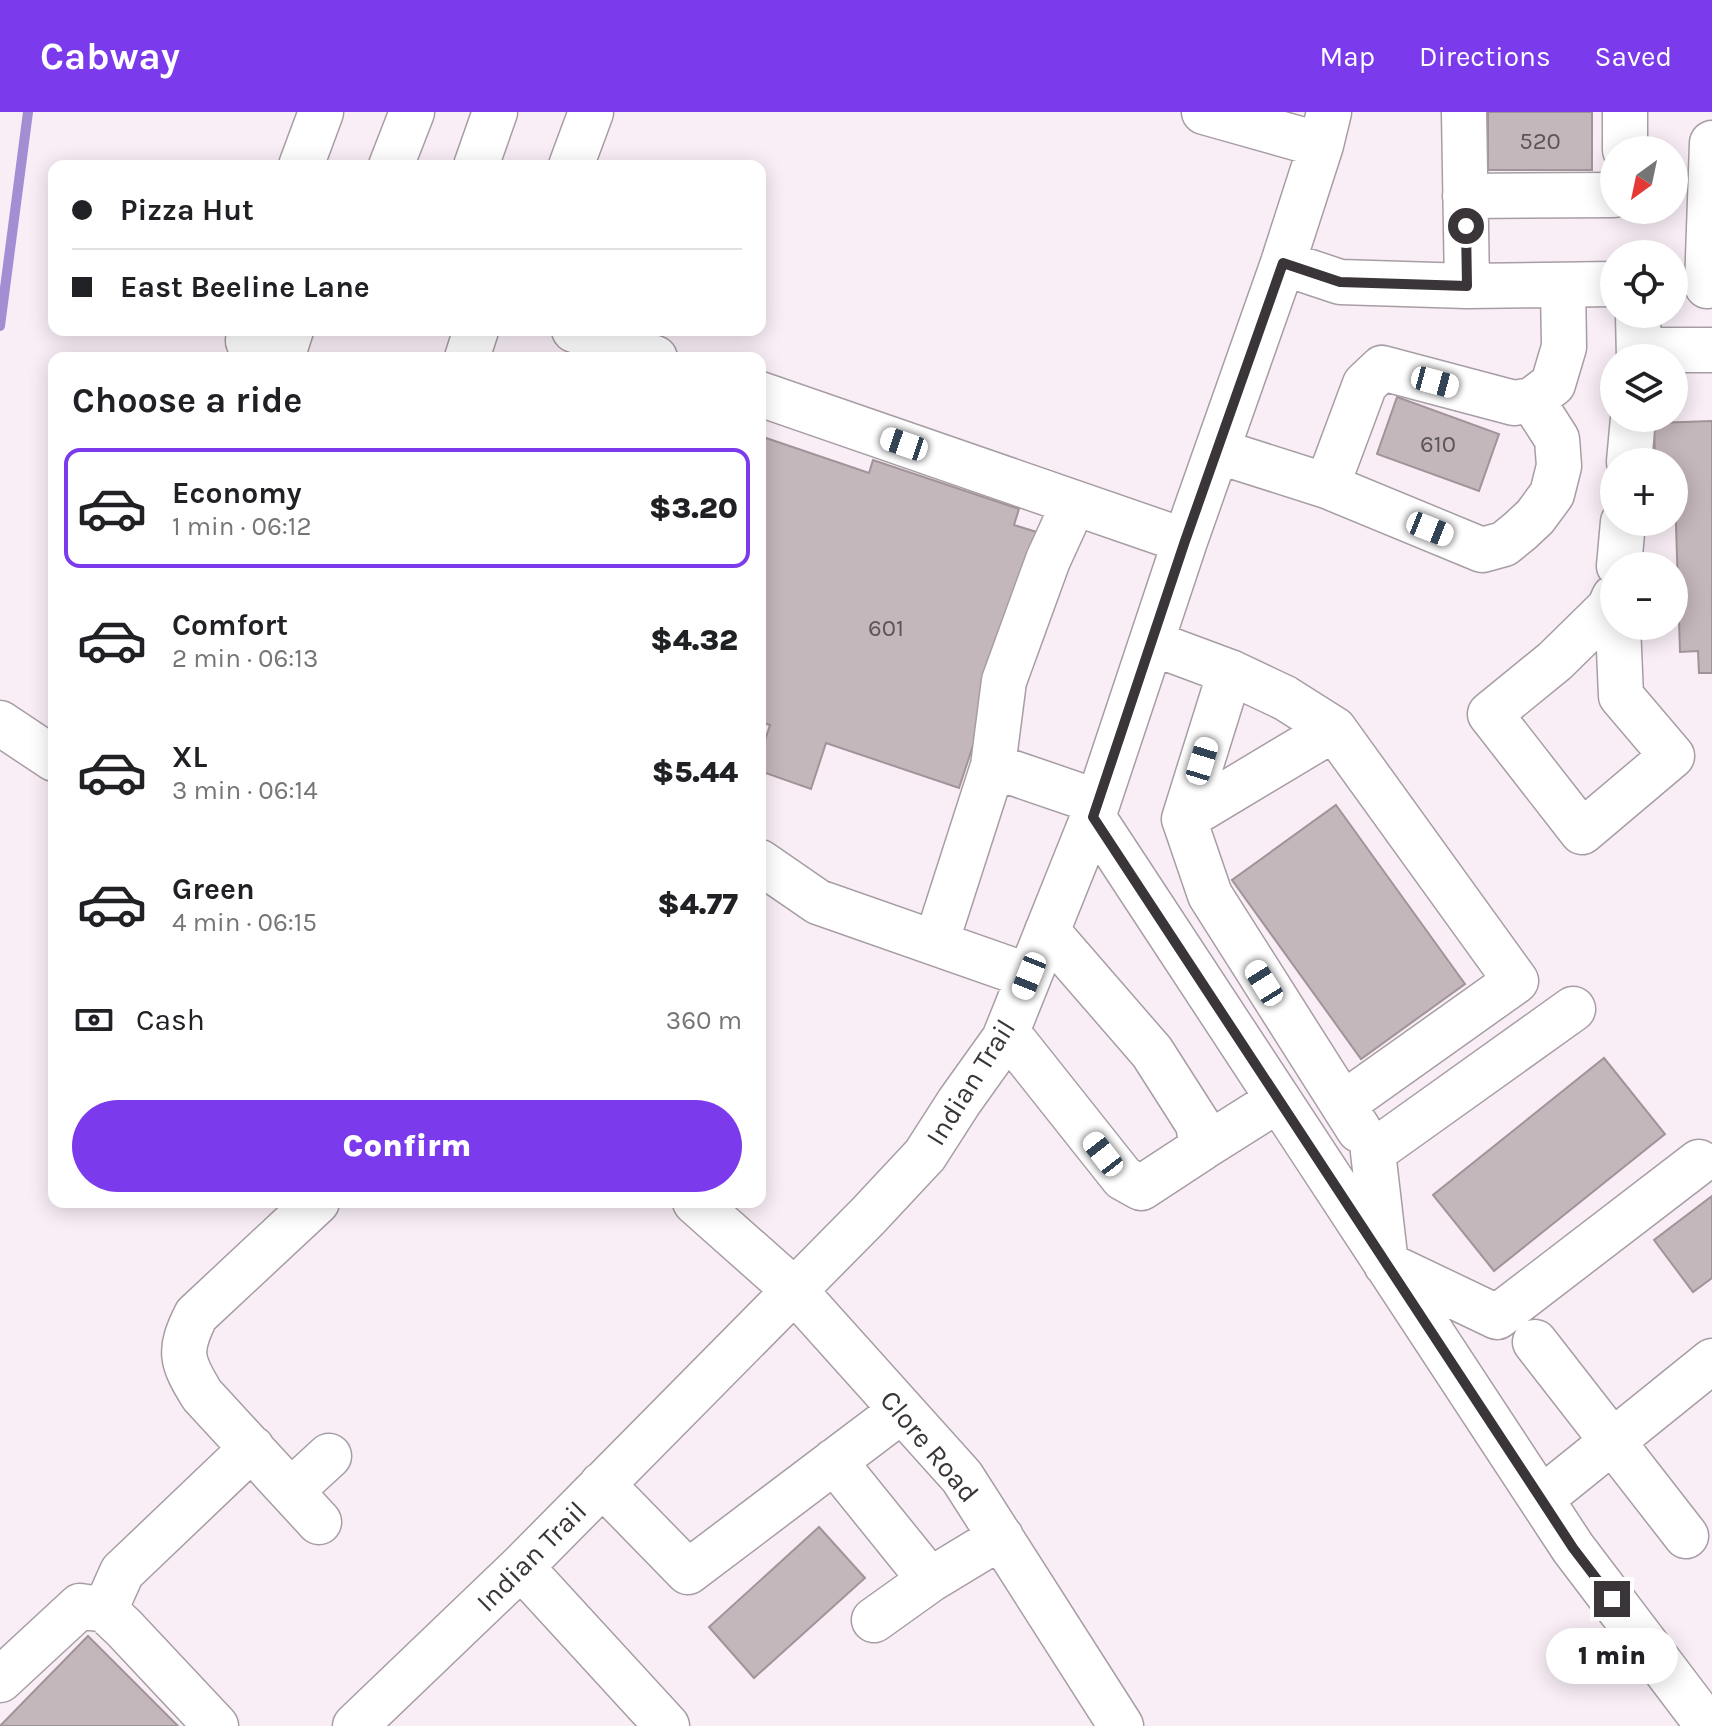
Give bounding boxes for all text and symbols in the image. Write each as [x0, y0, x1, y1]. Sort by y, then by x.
text: Cabway [40, 34, 180, 79]
text: Map [1320, 40, 1375, 73]
text: Directions [1419, 40, 1551, 73]
text: Saved [1595, 40, 1672, 73]
house number: 520 [1519, 127, 1561, 155]
north arrow [1600, 136, 1688, 224]
map controls [1600, 136, 1688, 640]
text: Pizza Hut [120, 192, 254, 228]
route start [1448, 208, 1484, 244]
button: locate [1600, 240, 1688, 328]
text: East Beeline Lane [120, 269, 370, 305]
button: layers [1600, 344, 1688, 432]
car [1409, 364, 1461, 400]
text: Choose a ride [72, 379, 302, 421]
car [877, 425, 931, 463]
house number: 610 [1420, 430, 1456, 458]
button: + [1600, 448, 1688, 536]
icon: car [76, 472, 148, 544]
text: Economy [172, 475, 302, 511]
text: $3.20 [649, 490, 738, 526]
car [1403, 509, 1457, 549]
text: 1 min · 06:12 [172, 511, 312, 542]
button: − [1600, 552, 1688, 640]
icon: car [76, 604, 148, 676]
text: Comfort [172, 607, 288, 643]
house number: 601 [868, 614, 904, 642]
text: $4.32 [650, 622, 738, 658]
text: 2 min · 06:13 [172, 643, 318, 674]
car [1184, 735, 1220, 787]
icon: car [76, 736, 148, 808]
text: XL [172, 739, 207, 775]
text: $5.44 [652, 754, 738, 790]
text: 3 min · 06:14 [172, 775, 318, 806]
icon: car [76, 868, 148, 940]
text: Green [172, 871, 255, 907]
text: $4.77 [657, 886, 738, 922]
text: 4 min · 06:15 [172, 907, 317, 938]
car [1009, 949, 1049, 1003]
car [1241, 956, 1287, 1010]
icon: cash [72, 998, 116, 1042]
text: Cash [136, 1002, 205, 1038]
text: 360 m [666, 1005, 742, 1036]
street label: Indian Trail [919, 1013, 1022, 1151]
button: Confirm [72, 1100, 742, 1192]
car [1079, 1128, 1127, 1180]
street label: Clore Road [873, 1384, 986, 1509]
street label: Indian Trail [469, 1494, 593, 1618]
route end [1594, 1581, 1630, 1617]
callout: 1 min [1546, 1627, 1678, 1683]
text: 1 min [1578, 1640, 1646, 1671]

